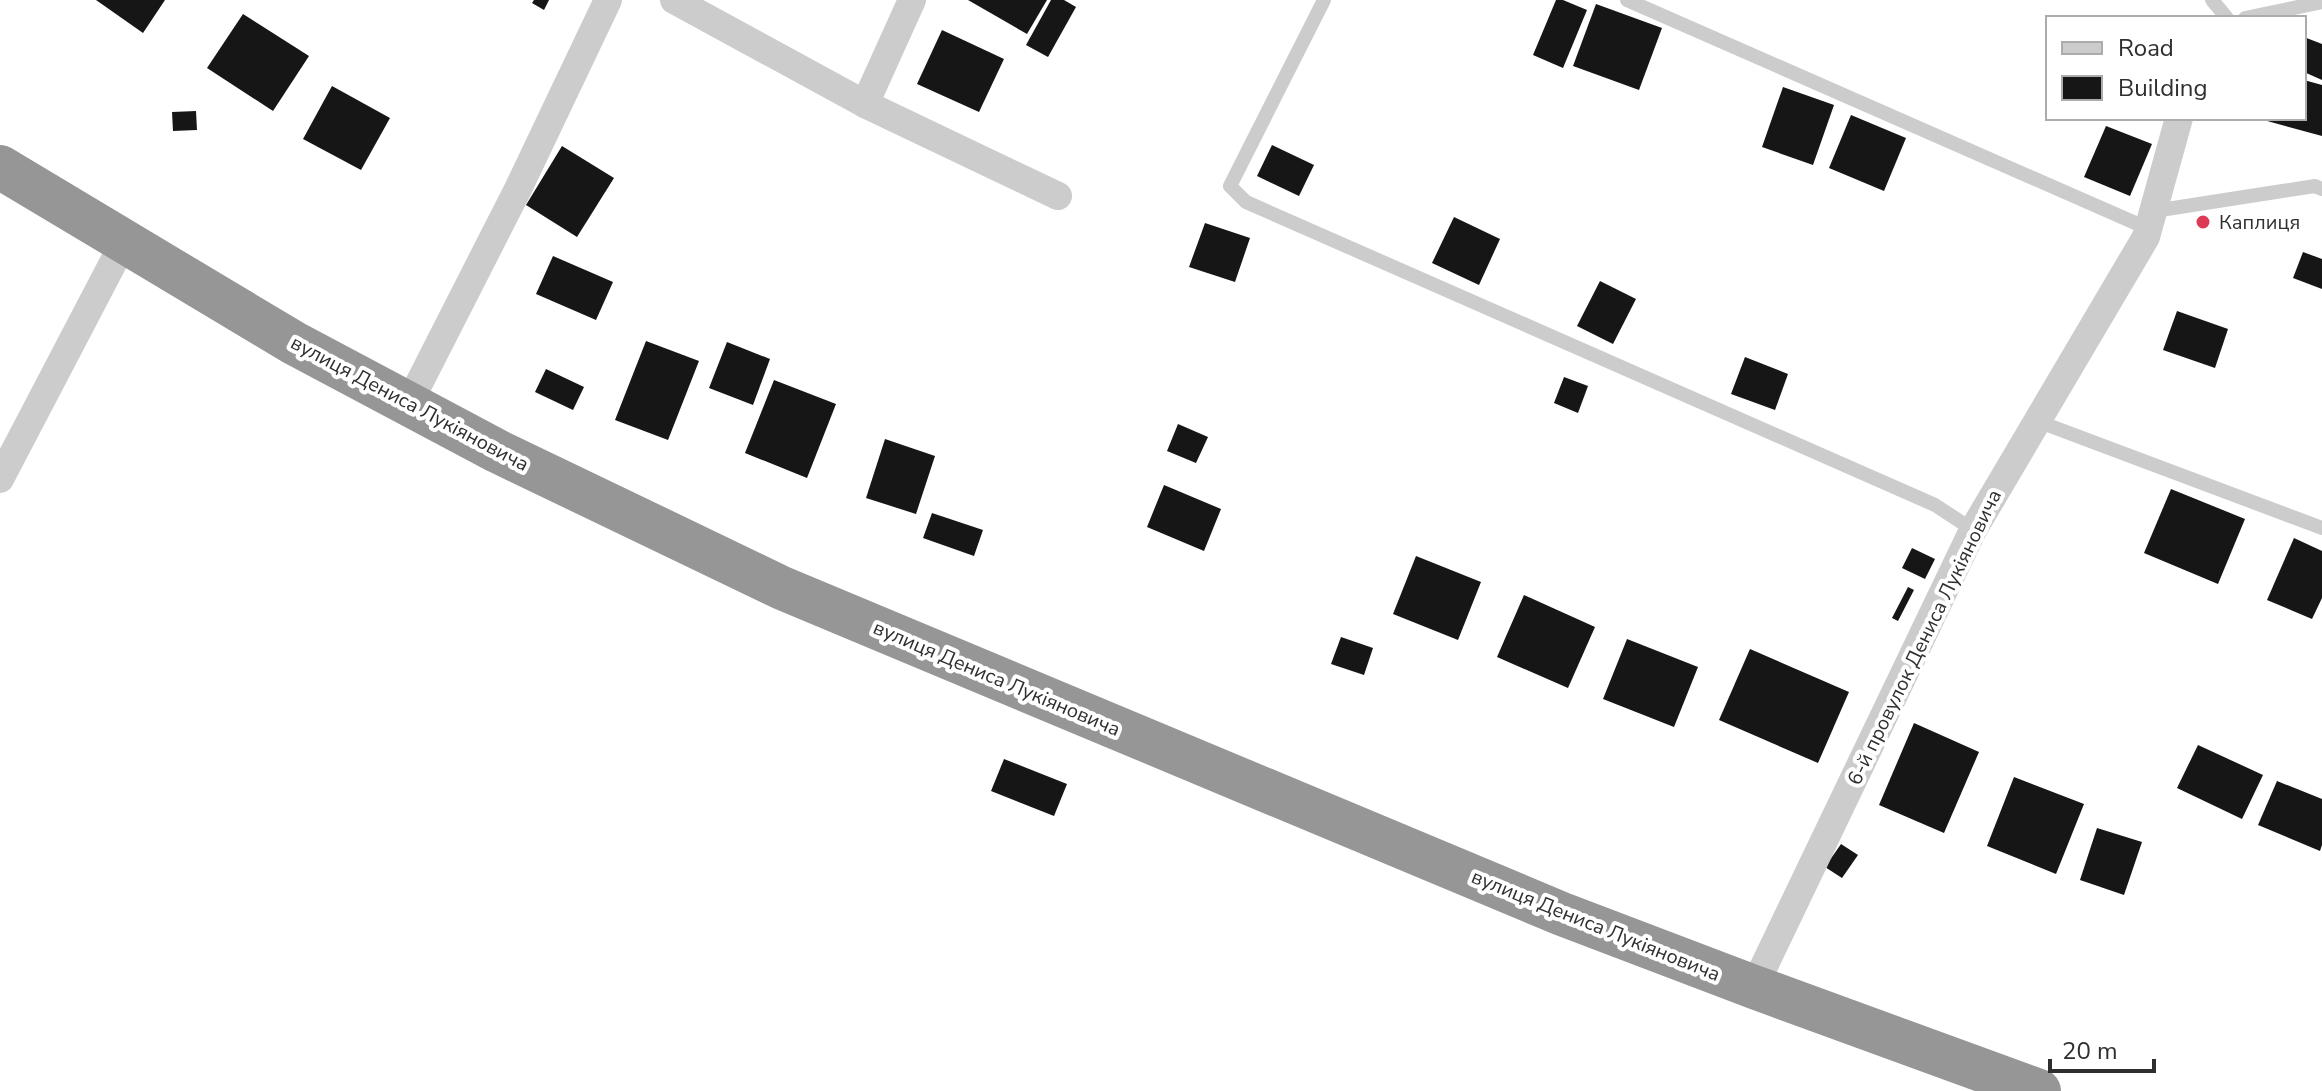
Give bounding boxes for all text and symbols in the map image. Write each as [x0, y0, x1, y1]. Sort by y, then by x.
legend [2046, 16, 2306, 120]
text: Road [2118, 32, 2174, 64]
text: Building [2118, 72, 2208, 104]
place label: Каплиця [2219, 209, 2300, 236]
marker: Каплиця [2194, 213, 2212, 231]
street label: вулиця Дениса Лукіяновича [286, 329, 534, 478]
street label: 6-й провулок Дениса Лукіяновича [1841, 485, 2008, 789]
street label: вулиця Дениса Лукіяновича [869, 614, 1125, 743]
street label: вулиця Дениса Лукіяновича [1467, 863, 1724, 988]
scale bar [2050, 1023, 2154, 1073]
text: 20 m [2062, 1035, 2118, 1067]

